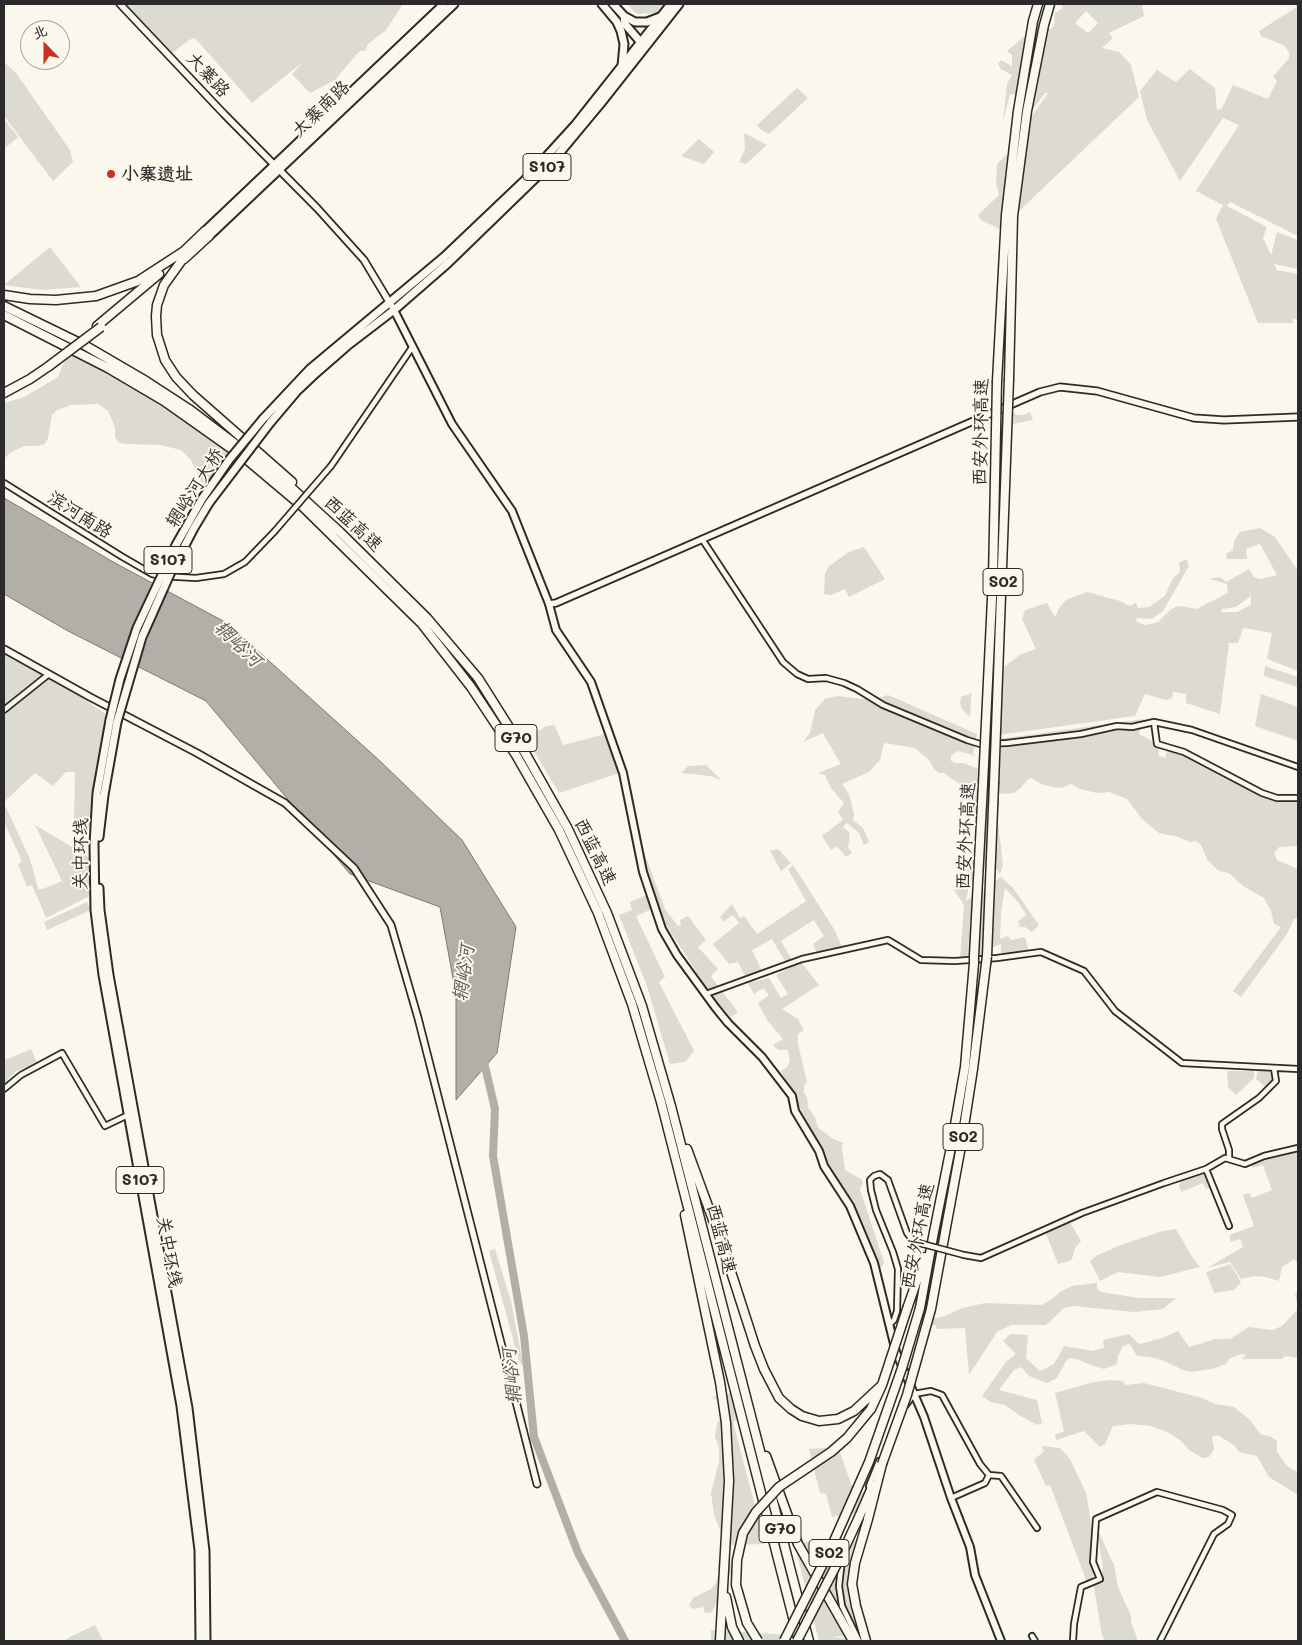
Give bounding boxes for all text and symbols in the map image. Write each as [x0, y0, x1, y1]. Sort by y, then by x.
north arrow [20, 20, 70, 70]
text: 北 [30, 20, 50, 43]
street label: 大寨路 [182, 48, 234, 102]
street label: 大寨南路 [288, 76, 354, 142]
road number: S107 [523, 154, 571, 180]
place label: 小寨遗址 [121, 163, 193, 185]
marker: 小寨遗址 [105, 168, 117, 180]
street label: 西安外环高速 [969, 378, 993, 486]
street label: 辋峪河大桥 [161, 444, 229, 532]
street label: 滨河南路 [44, 487, 116, 543]
street label: 西蓝高速 [319, 492, 387, 556]
road number: S107 [144, 546, 192, 574]
road number: S02 [983, 568, 1023, 596]
water label: 辋峪河 [210, 616, 266, 672]
road number: G70 [495, 724, 537, 751]
street label: 西安外环高速 [952, 782, 980, 890]
street label: 西蓝高速 [570, 815, 620, 889]
street label: 关中环线 [70, 818, 92, 890]
water label: 辋峪河 [449, 943, 479, 1003]
road number: S02 [943, 1124, 983, 1150]
road number: S107 [116, 1166, 164, 1194]
street label: 西安外环高速 [897, 1181, 939, 1291]
street label: 西蓝高速 [702, 1201, 740, 1277]
street label: 关中环线 [152, 1215, 186, 1289]
water label: 辋峪河 [498, 1346, 526, 1406]
road number: G70 [759, 1516, 801, 1542]
road number: S02 [809, 1540, 849, 1566]

